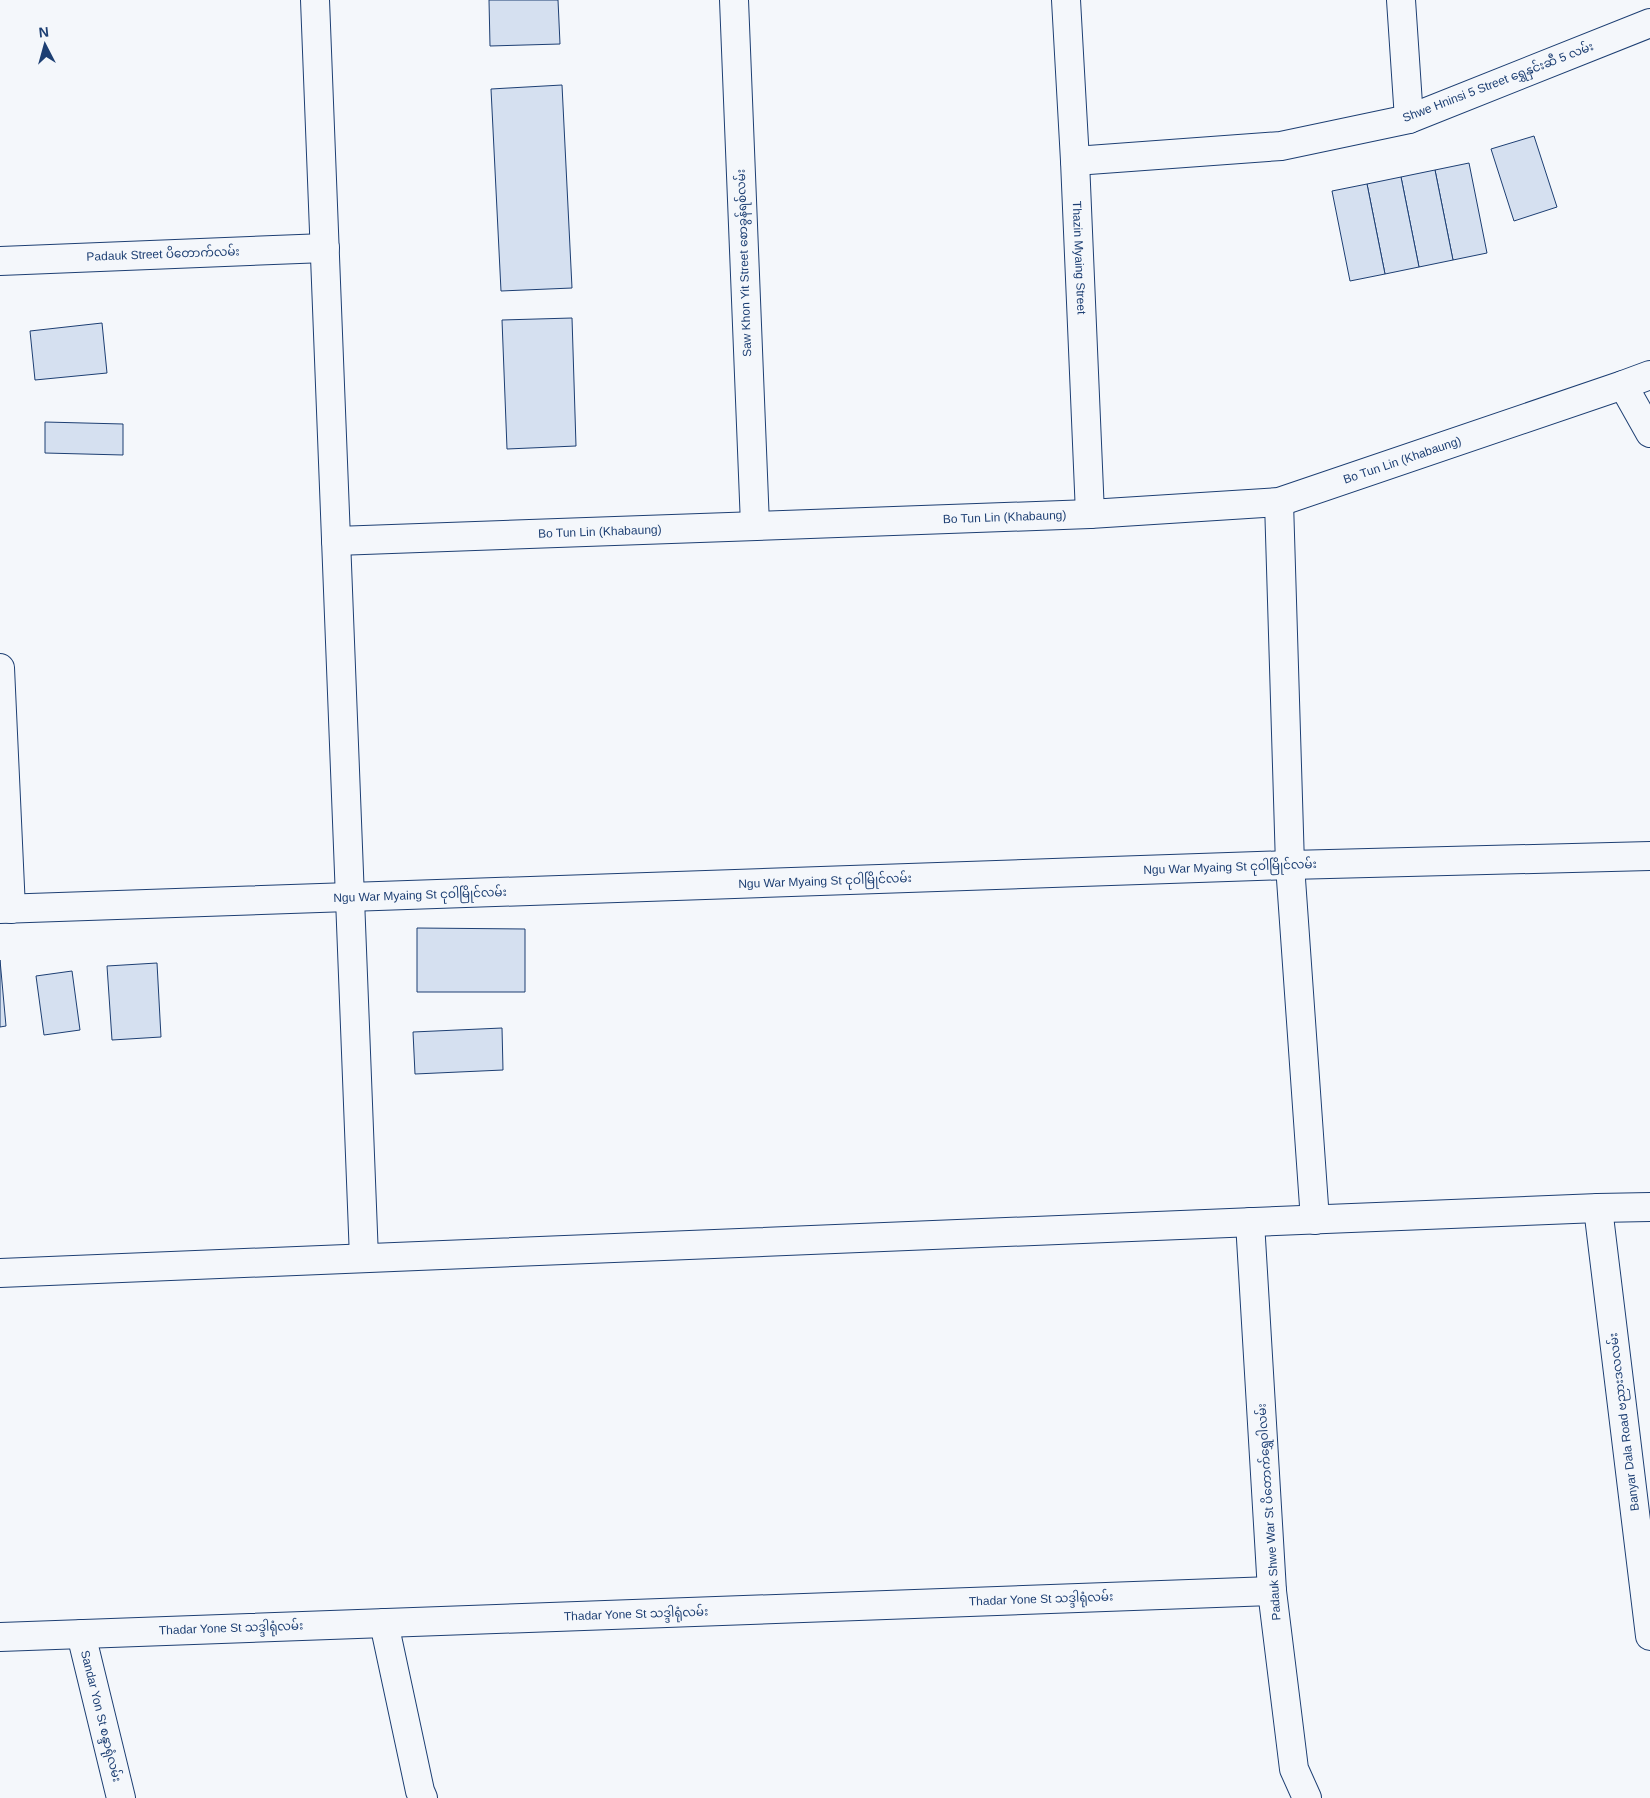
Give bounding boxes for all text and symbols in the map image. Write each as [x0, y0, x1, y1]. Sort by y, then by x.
north arrow [20, 20, 70, 70]
text: N [38, 24, 50, 41]
street label: Shwe Hninsi 5 Street ရွှေနှင်းဆီ 5 လမ်း [1400, 37, 1596, 128]
street label: Saw Khon Yit Street စောခွန်ရစ်လမ်း [732, 169, 757, 357]
street label: Thazin Myaing Street [1070, 201, 1089, 315]
street label: Padauk Street ပိတောက်လမ်း [86, 242, 240, 264]
street label: Bo Tun Lin (Khabaung) [1341, 434, 1463, 487]
street label: Bo Tun Lin (Khabaung) [943, 508, 1067, 526]
street label: Bo Tun Lin (Khabaung) [538, 522, 662, 541]
street label: Ngu War Myaing St ငုဝါမြိုင်လမ်း [1143, 855, 1317, 880]
street label: Ngu War Myaing St ငုဝါမြိုင်လမ်း [738, 869, 912, 894]
street label: Ngu War Myaing St ငုဝါမြိုင်လမ်း [333, 883, 507, 908]
street label: Banyar Dala Road ဗညားဒလလမ်း [1604, 1332, 1645, 1512]
street label: Padauk Shwe War St ပိတောက်ရွှေဝါလမ်း [1252, 1403, 1287, 1621]
street label: Thadar Yone St သဒ္ဒါရုံလမ်း [969, 1587, 1114, 1612]
street label: Thadar Yone St သဒ္ဒါရုံလမ်း [564, 1602, 709, 1627]
street label: Thadar Yone St သဒ္ဒါရုံလမ်း [159, 1616, 304, 1641]
street label: Sandar Yon St စန္ဒာရုံလမ်း [75, 1648, 126, 1784]

